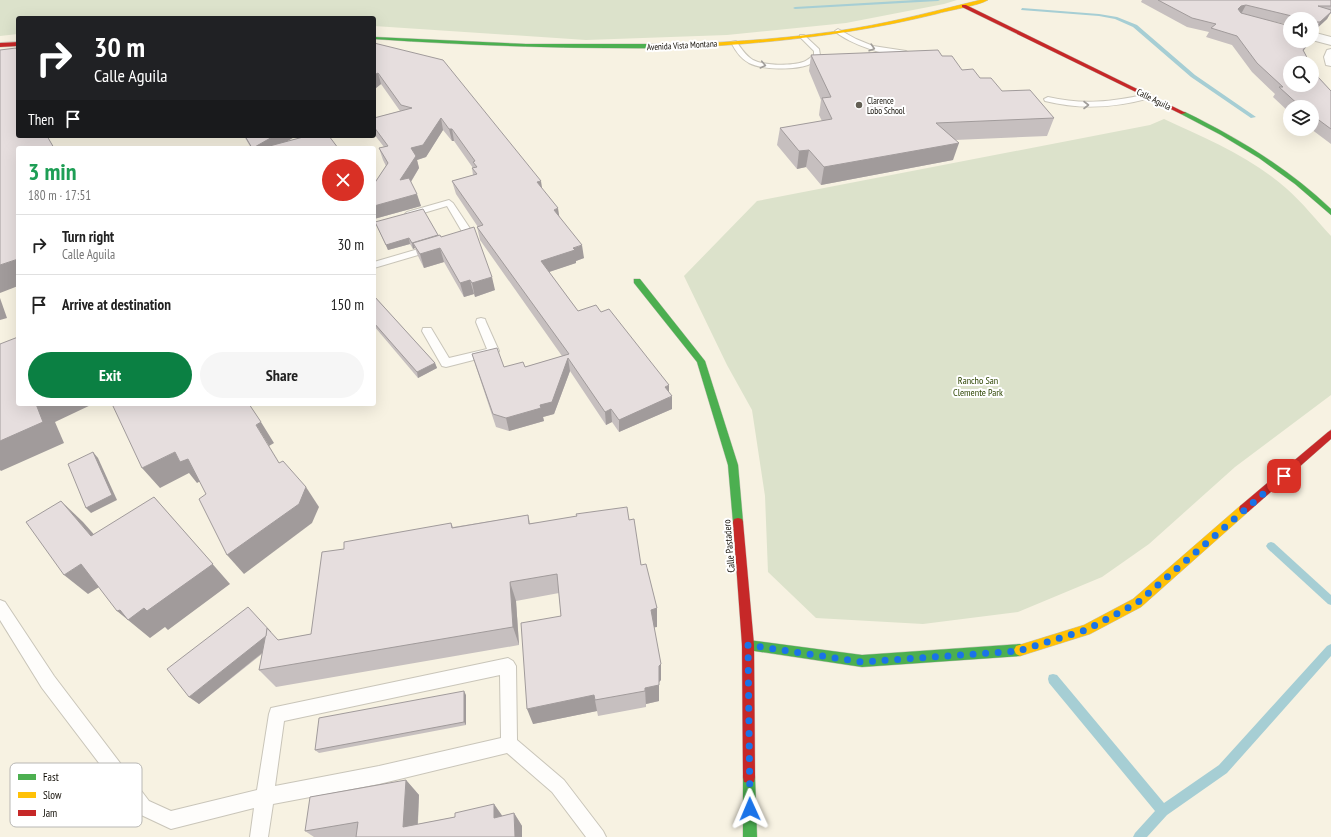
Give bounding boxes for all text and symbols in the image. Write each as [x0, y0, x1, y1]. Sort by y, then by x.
map controls [1283, 12, 1319, 136]
button: sound [1283, 12, 1319, 48]
text: 30 m [94, 28, 145, 65]
icon: right [28, 32, 80, 84]
street label: Avenida Vista Montana [646, 38, 718, 52]
one-way arrow [869, 43, 876, 52]
button: search [1283, 56, 1319, 92]
one-way arrow [759, 61, 766, 69]
text: Calle Aguila [94, 64, 168, 87]
street label: Calle Aguila [1135, 86, 1173, 112]
place label: Clarence Lobo School [867, 95, 906, 116]
marker: Clarence Lobo School [854, 100, 864, 110]
button: layers [1283, 100, 1319, 136]
one-way arrow [1083, 101, 1089, 109]
icon: arrive [62, 108, 84, 130]
text: Then [28, 110, 54, 129]
text: 3 min [28, 156, 76, 187]
button: close [322, 159, 364, 201]
text: 180 m · 17:51 [28, 187, 91, 204]
text: Turn right [62, 227, 114, 246]
icon: right [28, 234, 50, 256]
text: 30 m [338, 235, 364, 254]
text: Calle Aguila [62, 246, 115, 263]
icon: arrive [28, 294, 50, 316]
text: Arrive at destination [62, 295, 171, 314]
text: 150 m [331, 295, 364, 314]
button: Exit [28, 352, 192, 398]
button: Share [200, 352, 364, 398]
park label: Rancho San Clemente Park [953, 374, 1003, 399]
pin [1267, 459, 1301, 493]
icon: arrive [1273, 465, 1295, 487]
street label: Calle Pastadero [720, 519, 738, 573]
legend [10, 763, 142, 827]
text: Fast [43, 770, 59, 784]
text: Slow [43, 788, 62, 802]
position arrow [729, 788, 771, 830]
text: Jam [42, 806, 57, 820]

